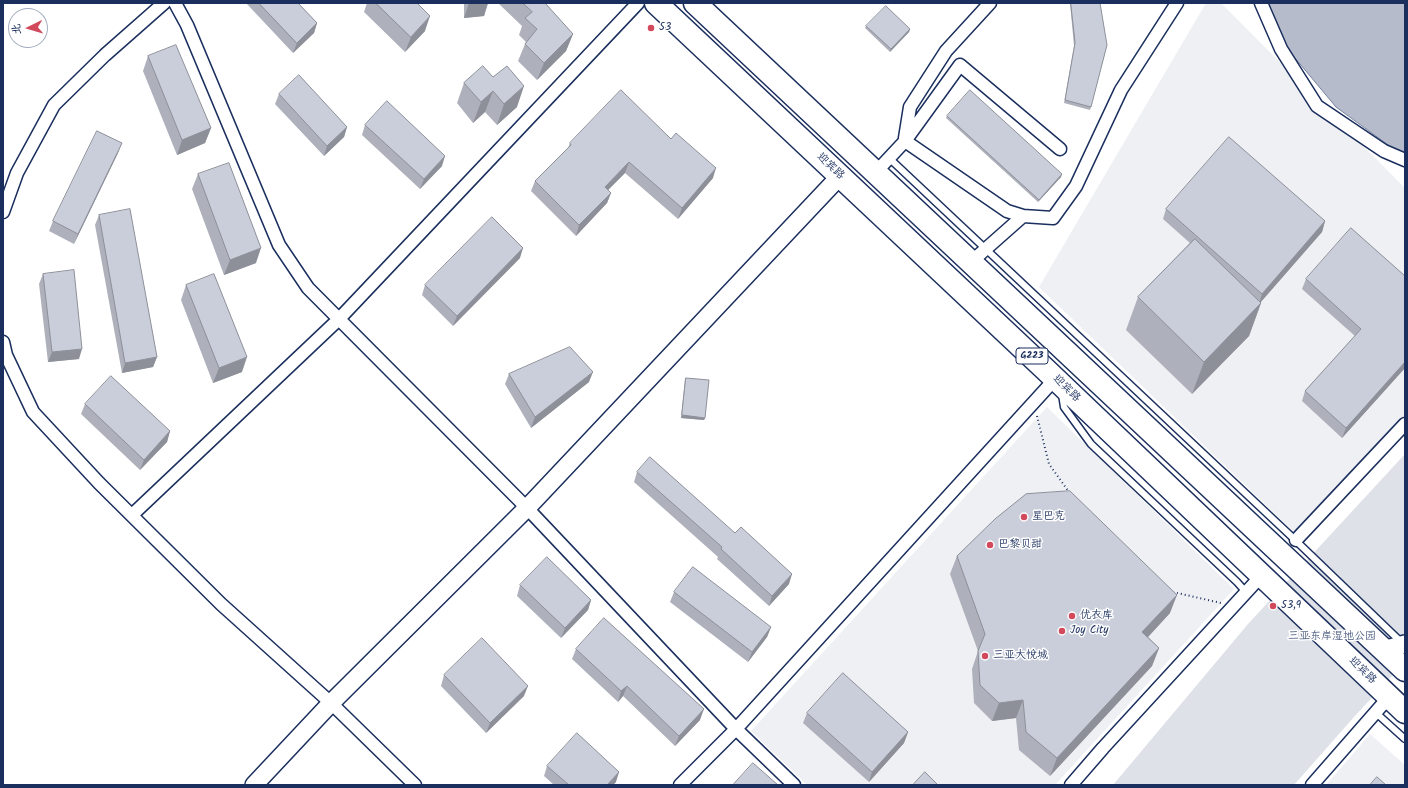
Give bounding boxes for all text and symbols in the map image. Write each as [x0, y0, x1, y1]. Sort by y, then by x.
north arrow [8, 8, 48, 48]
place label: 53 [659, 21, 671, 35]
text: 北 [8, 23, 26, 35]
marker: 53 [646, 23, 656, 33]
street label: 迎宾路 [813, 151, 847, 183]
road number: G223 [1016, 348, 1048, 364]
street label: 迎宾路 [1050, 373, 1082, 405]
place label: 星巴克 [1032, 510, 1065, 524]
marker: 星巴克 [1019, 512, 1029, 522]
place label: 巴黎贝甜 [998, 538, 1042, 552]
marker: 巴黎贝甜 [985, 540, 995, 550]
place label: 53,9 [1281, 599, 1301, 613]
marker: 53,9 [1268, 601, 1278, 611]
place label: 优衣库 [1080, 609, 1113, 623]
marker: 优衣库 [1067, 611, 1077, 621]
place label: Joy City [1070, 624, 1108, 638]
marker: Joy City [1057, 626, 1067, 636]
park label: 三亚东岸湿地公园 [1288, 630, 1376, 644]
place label: 三亚大悦城 [993, 649, 1048, 663]
marker: 三亚大悦城 [980, 651, 990, 661]
street label: 迎宾路 [1346, 655, 1378, 687]

